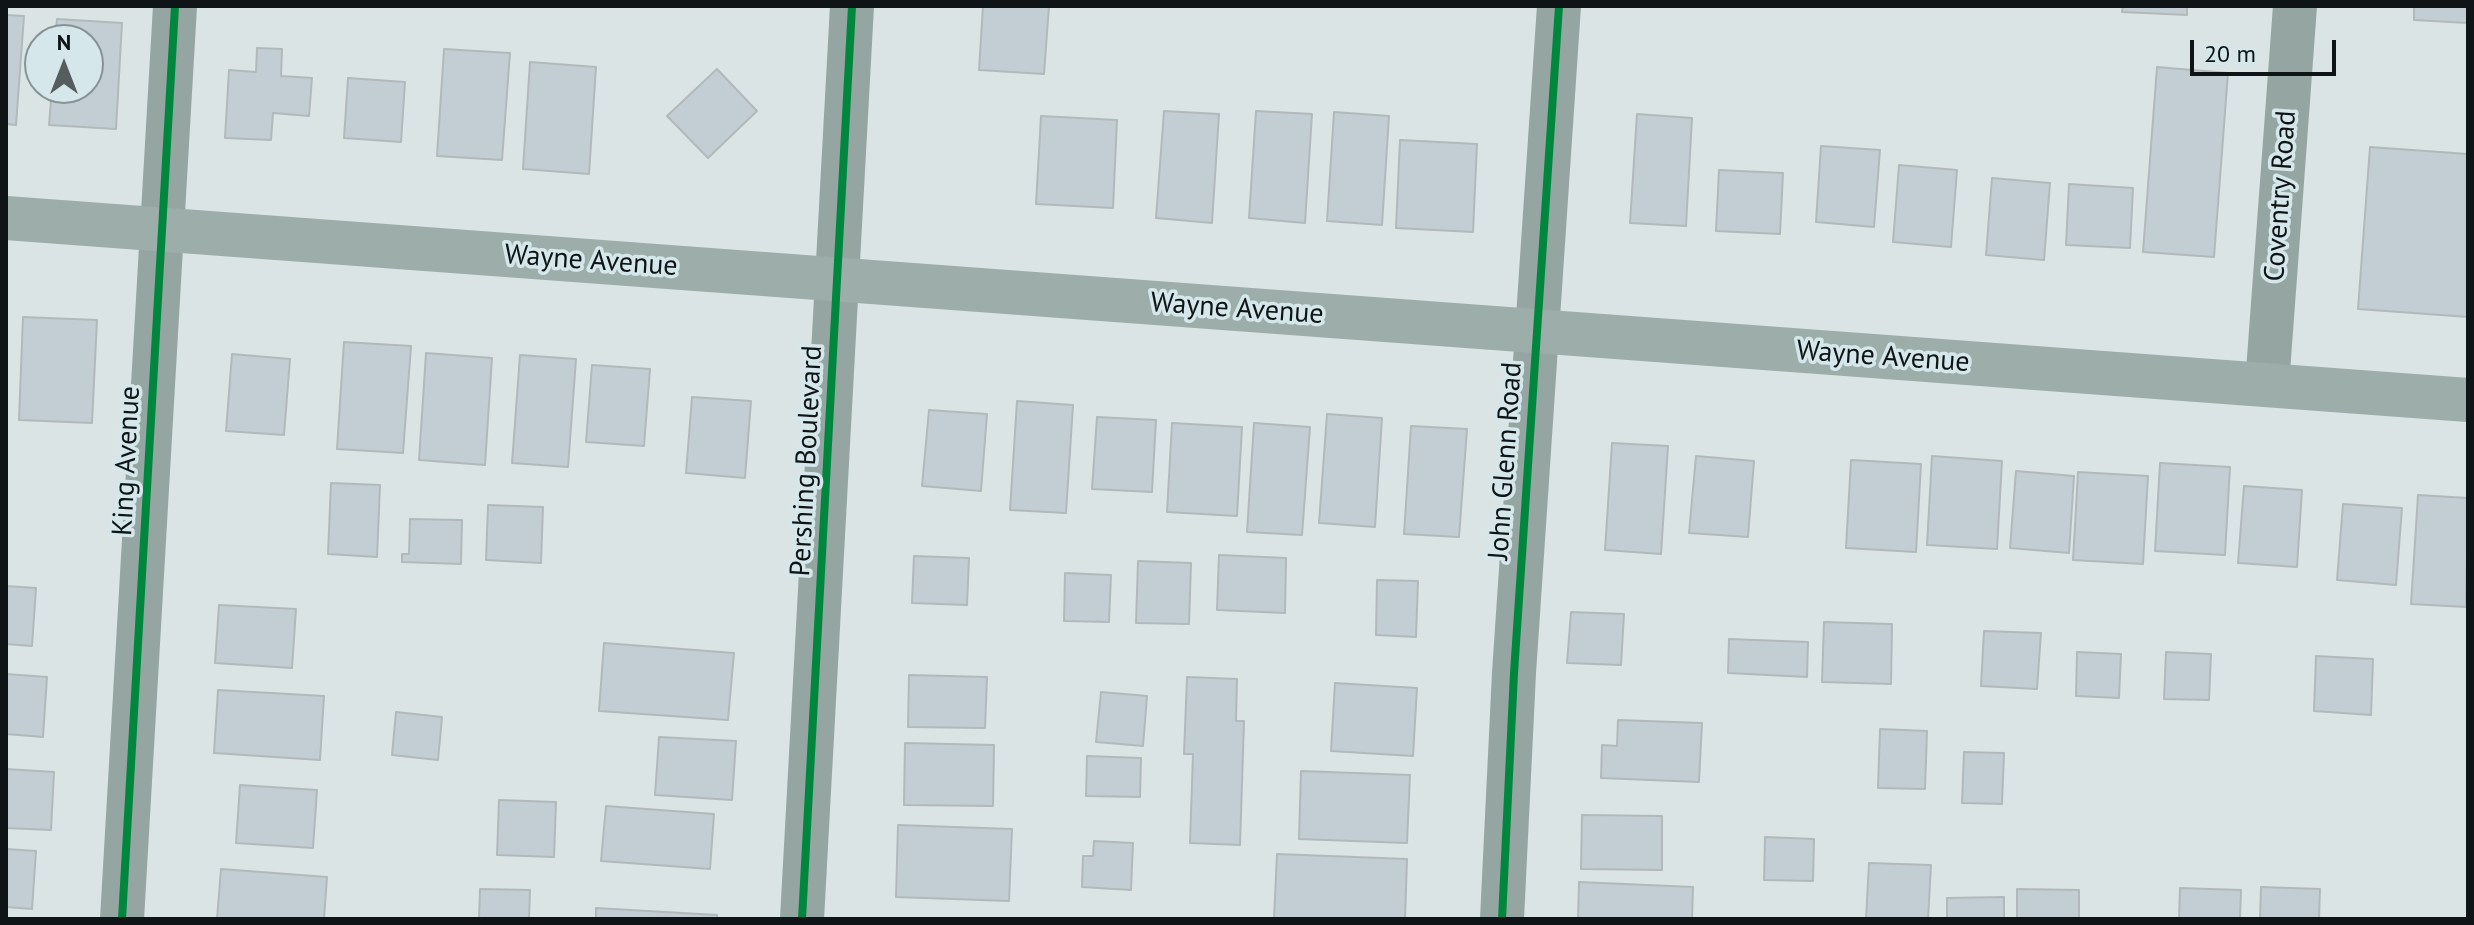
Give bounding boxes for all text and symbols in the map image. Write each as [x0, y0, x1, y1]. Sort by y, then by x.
north arrow [24, 24, 104, 104]
scale bar [2194, 24, 2340, 74]
text: N [57, 28, 71, 56]
text: 20 m [2204, 38, 2256, 69]
street label: Coventry Road [2258, 109, 2304, 283]
street label: Wayne Avenue [503, 238, 679, 284]
street label: Wayne Avenue [1149, 286, 1325, 332]
street label: Wayne Avenue [1795, 334, 1971, 380]
street label: Pershing Boulevard [784, 345, 830, 577]
street label: John Glenn Road [1482, 361, 1530, 561]
street label: King Avenue [106, 385, 148, 537]

